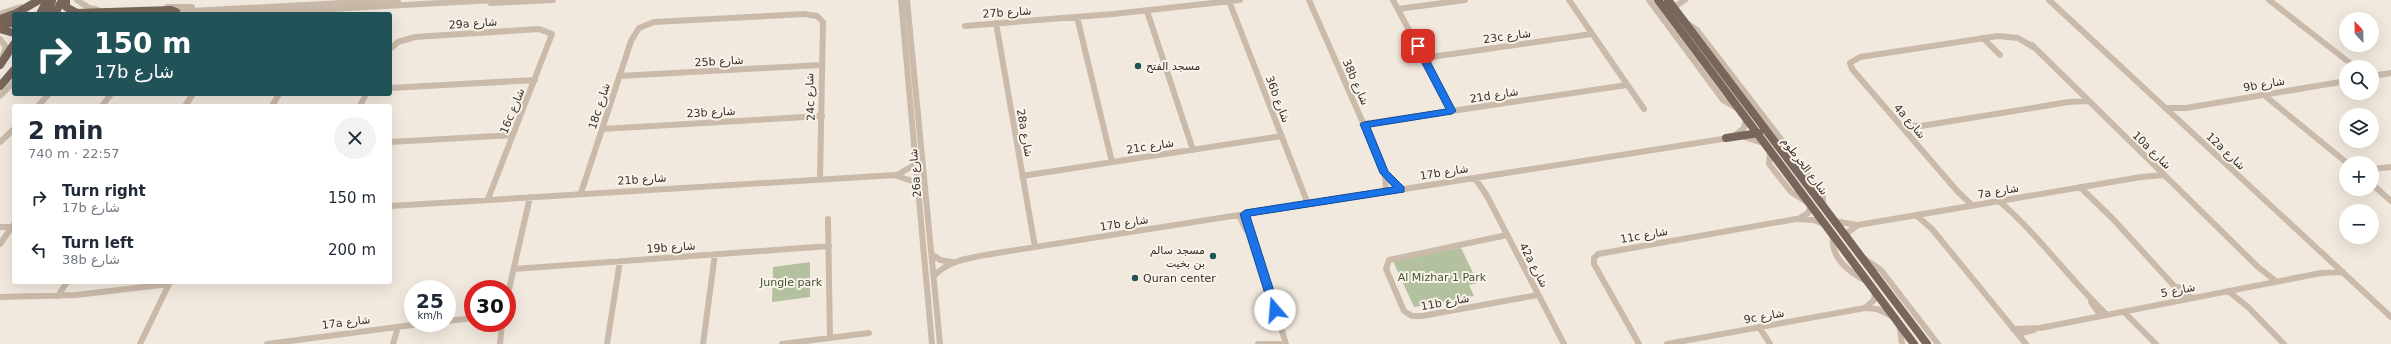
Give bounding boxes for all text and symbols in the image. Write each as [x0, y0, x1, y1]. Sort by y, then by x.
street label: 27b شارع [982, 4, 1032, 21]
north arrow [2339, 12, 2379, 52]
map controls [2339, 12, 2379, 244]
street label: 29a شارع [448, 15, 498, 32]
text: 150 m [94, 27, 191, 60]
street label: 23c شارع [1482, 27, 1532, 46]
icon: right [28, 28, 80, 80]
pin [1401, 29, 1435, 63]
icon: arrive [1407, 35, 1429, 57]
street label: 25b شارع [694, 54, 744, 69]
street label: 38b شارع [1340, 57, 1371, 107]
place label: مسجد الفتح [1146, 60, 1201, 73]
button: search [2339, 60, 2379, 100]
text: 17b شارع [94, 61, 174, 82]
marker: مسجد الفتح [1133, 61, 1143, 71]
street label: 24c شارع [803, 73, 818, 121]
street label: 36b شارع [1263, 74, 1292, 124]
street label: 9b شارع [2242, 74, 2286, 95]
street label: 18c شارع [586, 81, 613, 131]
street label: 21d شارع [1469, 85, 1519, 106]
street label: 16c شارع [497, 86, 527, 136]
street label: 4a شارع [1891, 101, 1928, 141]
street label: 23b شارع [686, 105, 736, 120]
street label: 28a شارع [1014, 108, 1035, 158]
button: layers [2339, 108, 2379, 148]
text: 2 min [28, 117, 103, 145]
button: close [334, 117, 376, 159]
street label: 10a شارع [2130, 129, 2174, 172]
street label: 12a شارع [2203, 130, 2248, 173]
street label: شارع الخرطوم [1779, 135, 1830, 198]
street label: 21c شارع [1125, 136, 1175, 157]
text: 740 m · 22:57 [28, 146, 119, 161]
street label: 26a شارع [907, 148, 924, 198]
button: + [2339, 156, 2379, 196]
street label: 17b شارع [1419, 162, 1469, 183]
street label: 21b شارع [617, 171, 667, 188]
street label: 7a شارع [1976, 181, 2020, 202]
text: Turn right [62, 182, 146, 200]
icon: right [28, 187, 50, 209]
text: 150 m [328, 189, 376, 207]
text: 17b شارع [62, 200, 120, 215]
button: − [2339, 204, 2379, 244]
street label: 17b شارع [1099, 213, 1149, 234]
street label: 11c شارع [1619, 225, 1669, 246]
text: Turn left [62, 234, 134, 252]
icon: left [28, 239, 50, 261]
street label: 19b شارع [646, 239, 696, 256]
text: 200 m [328, 241, 376, 259]
street label: 42a شارع [1516, 241, 1551, 290]
place label: مسجد سالم بن بخيت [1150, 244, 1205, 270]
marker: مسجد سالم بن بخيت [1208, 251, 1218, 261]
text: 38b شارع [62, 252, 120, 267]
park label: Al Mizhar 1 Park [1398, 271, 1487, 284]
place label: Quran center [1143, 272, 1216, 285]
marker: Quran center [1130, 273, 1140, 283]
park label: Jungle park [759, 276, 823, 289]
speed limit sign: 30 [464, 280, 516, 332]
street label: شارع 5 [2160, 281, 2196, 300]
text: 25 [416, 289, 444, 313]
position arrow [1254, 289, 1296, 331]
street label: 11b شارع [1420, 292, 1470, 313]
street label: 9c شارع [1743, 307, 1785, 326]
text: km/h [417, 310, 443, 321]
street label: 17a شارع [321, 313, 371, 332]

